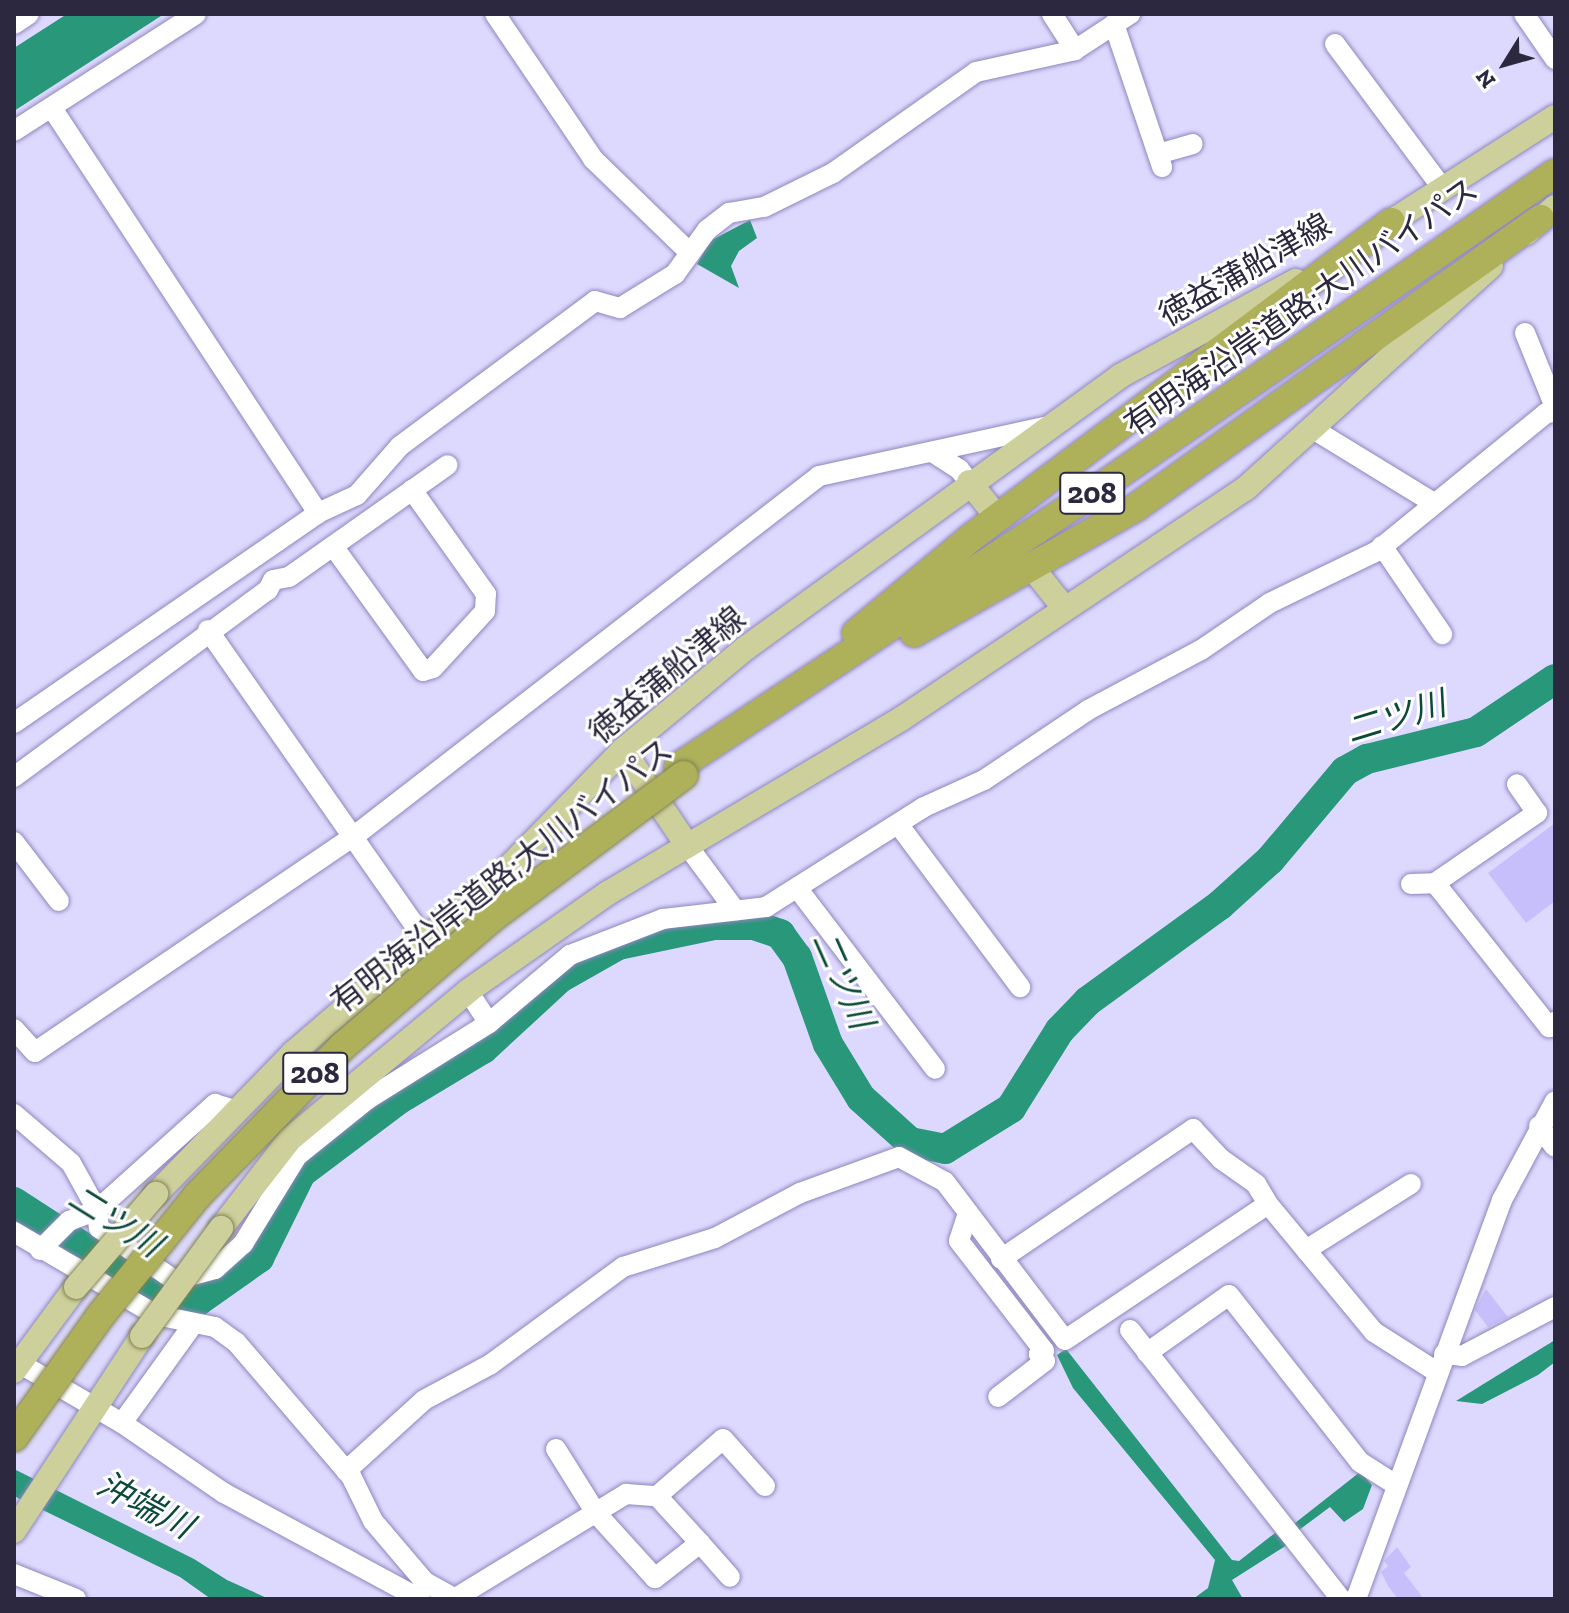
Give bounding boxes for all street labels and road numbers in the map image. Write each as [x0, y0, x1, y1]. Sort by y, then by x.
street label: 有明海沿岸道路;大川バイパス [1117, 170, 1485, 444]
street label: 徳益蒲船津線 [1152, 205, 1338, 335]
road number: 208 [1058, 467, 1126, 519]
street label: 徳益蒲船津線 [581, 599, 753, 751]
street label: 有明海沿岸道路;大川バイパス [323, 731, 681, 1021]
road number: 208 [281, 1047, 349, 1099]

